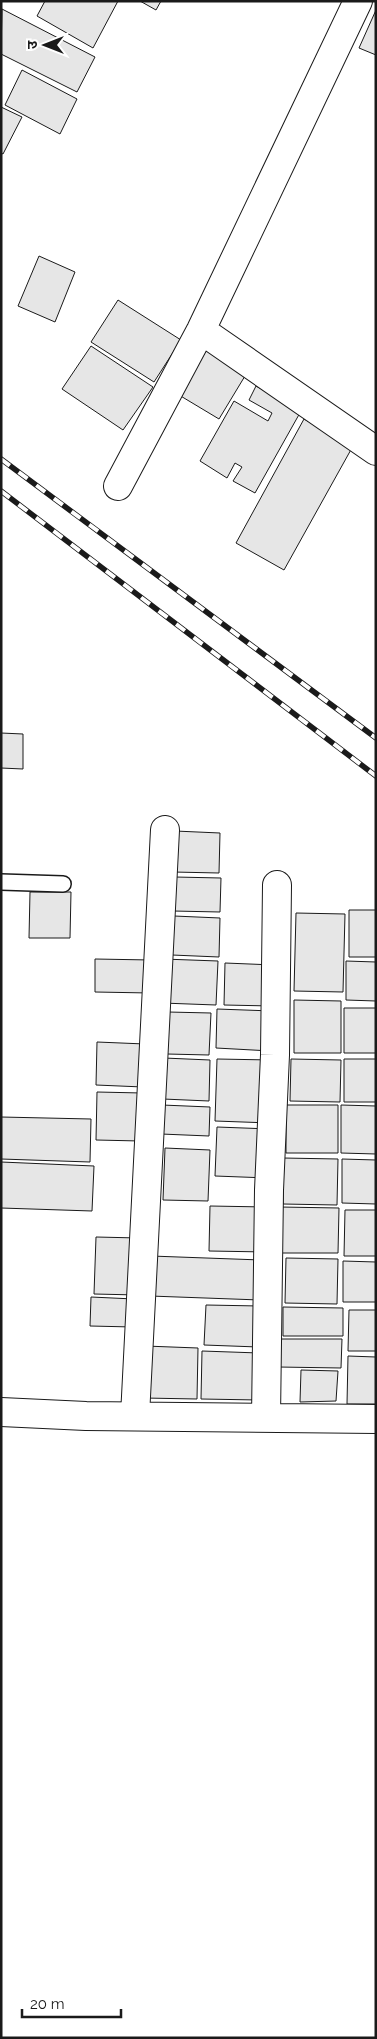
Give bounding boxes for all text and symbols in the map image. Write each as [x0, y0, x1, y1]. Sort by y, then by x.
north arrow [20, 20, 70, 70]
text: उ [24, 40, 40, 49]
scale bar [22, 1986, 121, 2018]
text: 20 m [30, 1995, 65, 2013]

